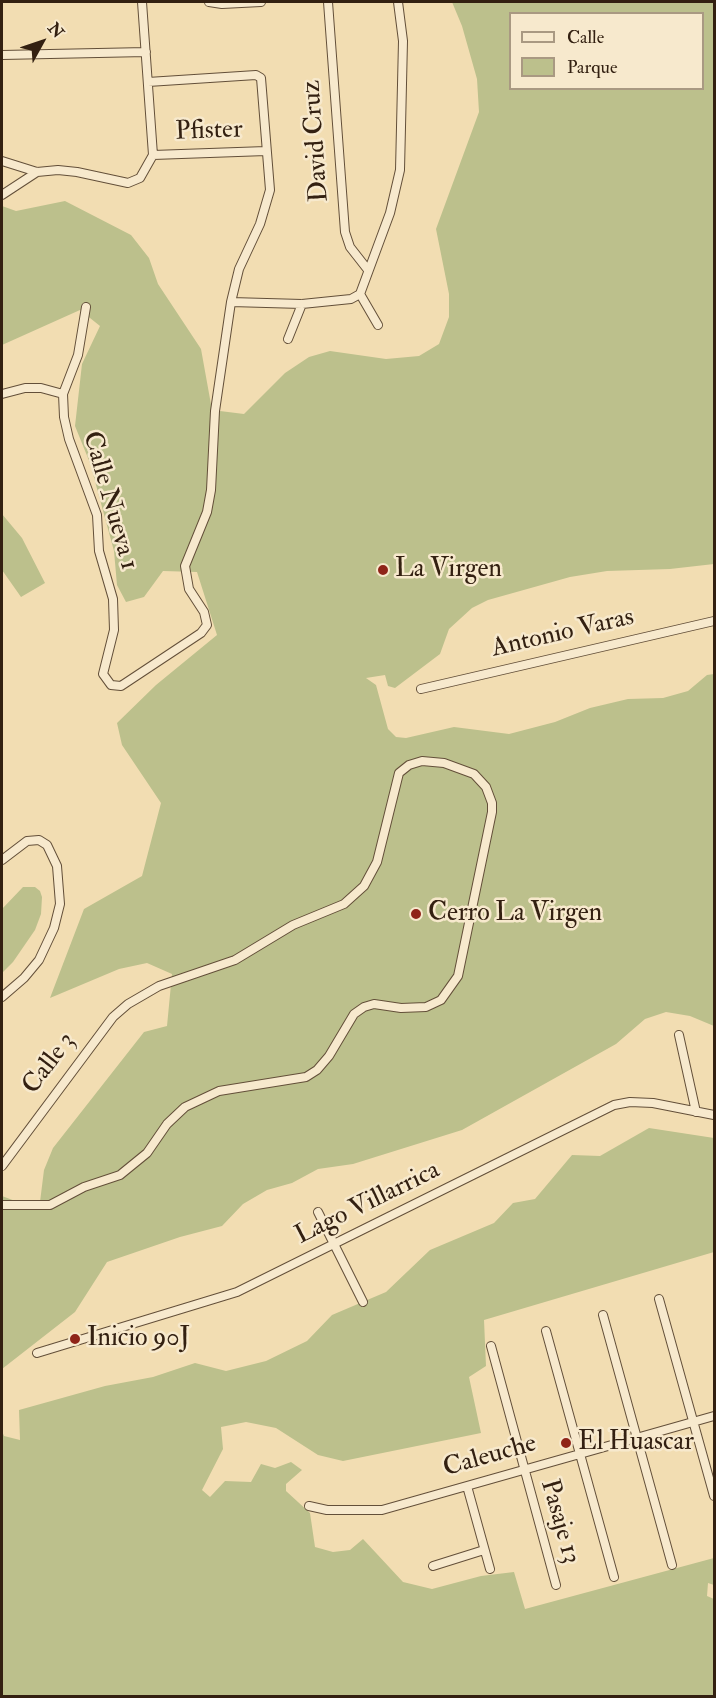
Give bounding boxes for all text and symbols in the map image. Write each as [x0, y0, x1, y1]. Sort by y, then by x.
north arrow [12, 12, 72, 72]
legend [509, 12, 704, 90]
text: N [44, 19, 68, 42]
text: Calle [567, 26, 604, 49]
text: Parque [567, 56, 617, 79]
street label: David Cruz [297, 79, 337, 203]
street label: Pfister [175, 115, 243, 149]
street label: Calle Nueva 1 [74, 428, 144, 574]
place label: La Virgen [395, 554, 502, 586]
marker: La Virgen [376, 563, 390, 577]
street label: Antonio Varas [489, 602, 637, 666]
place label: Cerro La Virgen [428, 898, 602, 930]
marker: Cerro La Virgen [409, 907, 423, 921]
street label: Calle 3 [17, 1027, 83, 1101]
street label: Lago Villarrica [291, 1156, 445, 1252]
place label: Inicio 90J [87, 1323, 190, 1355]
marker: Inicio 90J [68, 1332, 82, 1346]
place label: El Huascar [578, 1427, 694, 1459]
street label: Caleuche [440, 1429, 540, 1485]
marker: El Huascar [559, 1436, 573, 1450]
street label: Pasaje 13 [532, 1476, 586, 1568]

